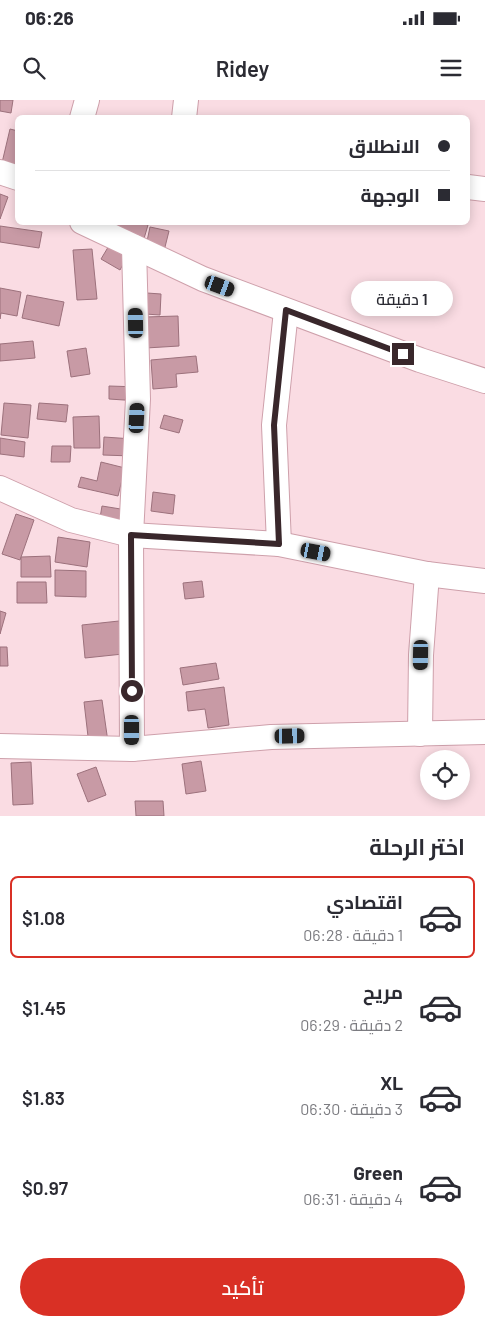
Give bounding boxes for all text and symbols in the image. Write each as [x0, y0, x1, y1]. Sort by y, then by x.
text: 06:26 [25, 6, 74, 29]
icon: search [20, 54, 48, 82]
icon: menu [437, 54, 465, 82]
text: Ridey [216, 55, 269, 81]
text: الانطلاق [349, 134, 420, 157]
text: الوجهة [360, 183, 420, 206]
car [203, 274, 236, 298]
callout: 1 دقيقة [352, 282, 454, 316]
text: 1 دقيقة [376, 289, 428, 308]
car [128, 308, 143, 338]
route end [392, 343, 414, 365]
car [128, 403, 145, 433]
car [299, 542, 332, 562]
car [413, 640, 428, 670]
route start [121, 680, 143, 702]
car [124, 715, 139, 745]
car [274, 728, 305, 744]
map controls [420, 750, 470, 800]
button: locate [420, 750, 470, 800]
text: اختر الرحلة [369, 833, 465, 859]
text: اقتصادي [327, 890, 403, 913]
icon: car [418, 895, 463, 940]
text: $1.08 [22, 906, 65, 929]
text: 1 دقيقة · 06:28 [303, 925, 403, 944]
text: مريح [363, 980, 403, 1003]
icon: car [418, 985, 463, 1030]
text: $1.45 [22, 996, 66, 1019]
text: 2 دقيقة · 06:29 [300, 1015, 403, 1034]
text: XL [380, 1071, 403, 1094]
icon: car [418, 1075, 463, 1120]
text: $1.83 [22, 1086, 65, 1109]
text: 3 دقيقة · 06:30 [300, 1099, 403, 1118]
text: Green [353, 1161, 403, 1184]
icon: car [418, 1165, 463, 1210]
text: $0.97 [22, 1176, 68, 1199]
text: 4 دقيقة · 06:31 [303, 1189, 403, 1208]
button: تأكيد [20, 1258, 465, 1316]

